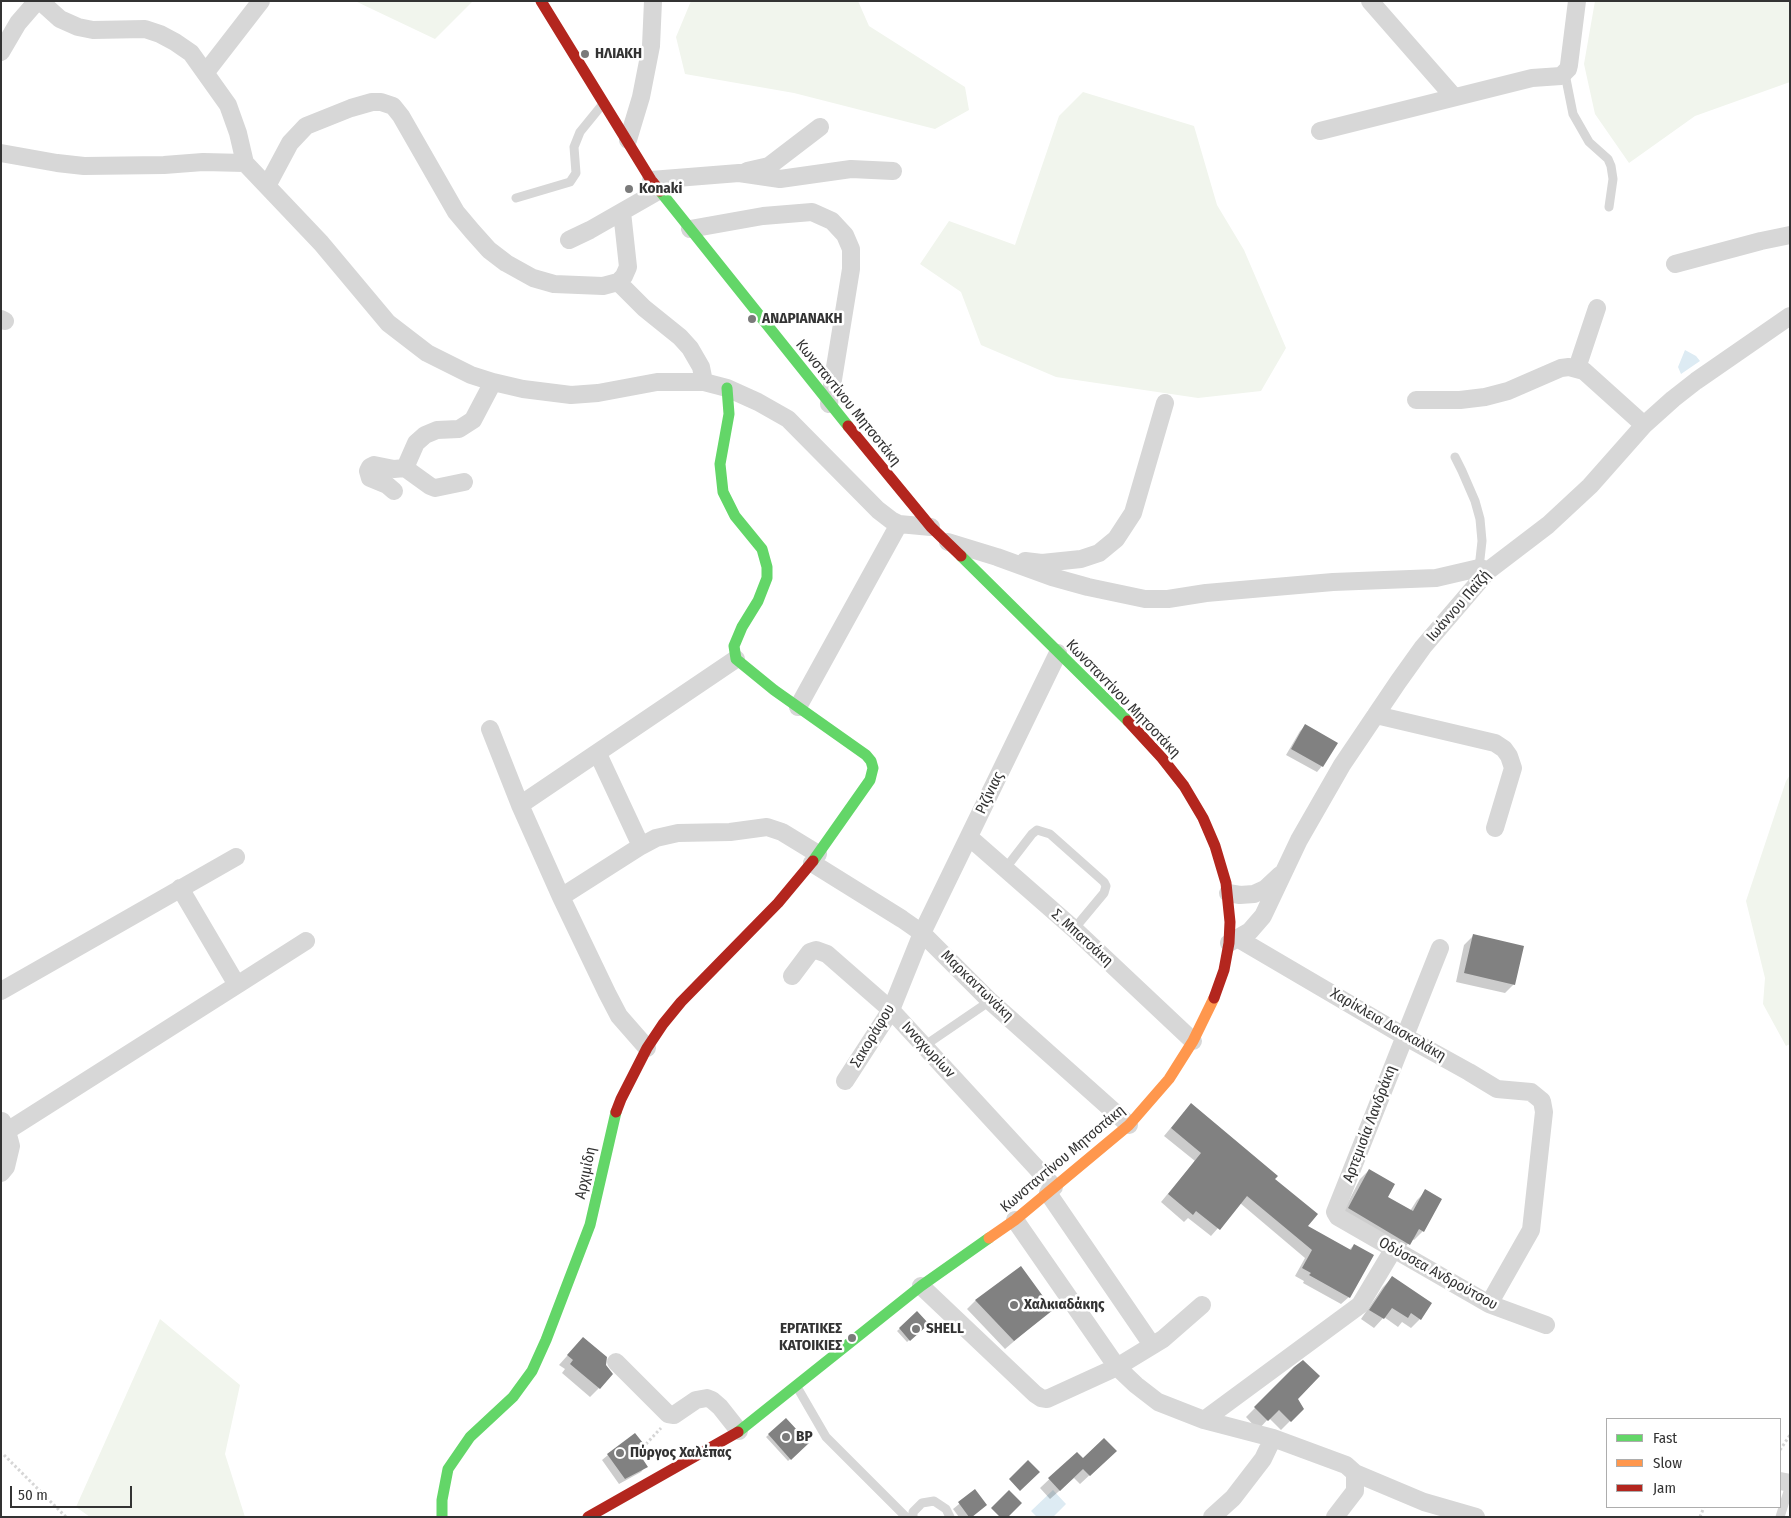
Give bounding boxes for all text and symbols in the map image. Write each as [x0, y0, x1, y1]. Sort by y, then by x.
place label: ΗΛΙΑΚΗ [595, 45, 642, 63]
marker: ΗΛΙΑΚΗ [579, 48, 591, 60]
place label: Konaki [639, 180, 682, 198]
marker: Konaki [623, 183, 635, 195]
place label: ΑΝΔΡΙΑΝΑΚΗ [762, 310, 843, 328]
marker: ΑΝΔΡΙΑΝΑΚΗ [746, 313, 758, 325]
street label: Κωνσταντίνου Μητσοτάκη [792, 336, 904, 470]
street label: Ιωάννου Παϊζή [1423, 567, 1495, 645]
street label: Κωνσταντίνου Μητσοτάκη [1062, 636, 1184, 762]
street label: Ριζίνιας [972, 769, 1008, 817]
street label: Σ. Μπατσάκη [1048, 906, 1116, 970]
street label: Μαρκαντωνάκη [937, 947, 1017, 1025]
street label: Χαρίκλεια Δασκαλάκη [1327, 985, 1449, 1065]
street label: Σακοράφου [847, 1001, 899, 1071]
street label: Ινναχωρίων [897, 1018, 959, 1082]
street label: Αρτεμισία Λανδράκη [1339, 1063, 1401, 1185]
street label: Κωνσταντίνου Μητσοτάκη [997, 1102, 1129, 1216]
street label: Αρχιμίδη [572, 1145, 600, 1201]
street label: Οδύσσεα Ανδρούτσου [1375, 1234, 1501, 1314]
place label: Χαλκιαδάκης [1024, 1296, 1105, 1314]
marker: Χαλκιαδάκης [1008, 1299, 1020, 1311]
place label: ΕΡΓΑΤΙΚΕΣ ΚΑΤΟΙΚΙΕΣ [779, 1320, 842, 1355]
place label: SHELL [926, 1320, 964, 1338]
marker: SHELL [910, 1323, 922, 1335]
marker: ΕΡΓΑΤΙΚΕΣ ΚΑΤΟΙΚΙΕΣ [846, 1332, 858, 1344]
legend [1606, 1418, 1781, 1508]
place label: BP [796, 1428, 813, 1446]
text: Fast [1653, 1429, 1677, 1447]
marker: BP [780, 1431, 792, 1443]
place label: Πύργος Χαλέπας [630, 1444, 731, 1462]
marker: Πύργος Χαλέπας [614, 1447, 626, 1459]
text: Slow [1653, 1454, 1682, 1472]
scale bar [12, 1476, 135, 1508]
text: Jam [1653, 1479, 1676, 1497]
text: 50 m [18, 1486, 48, 1504]

